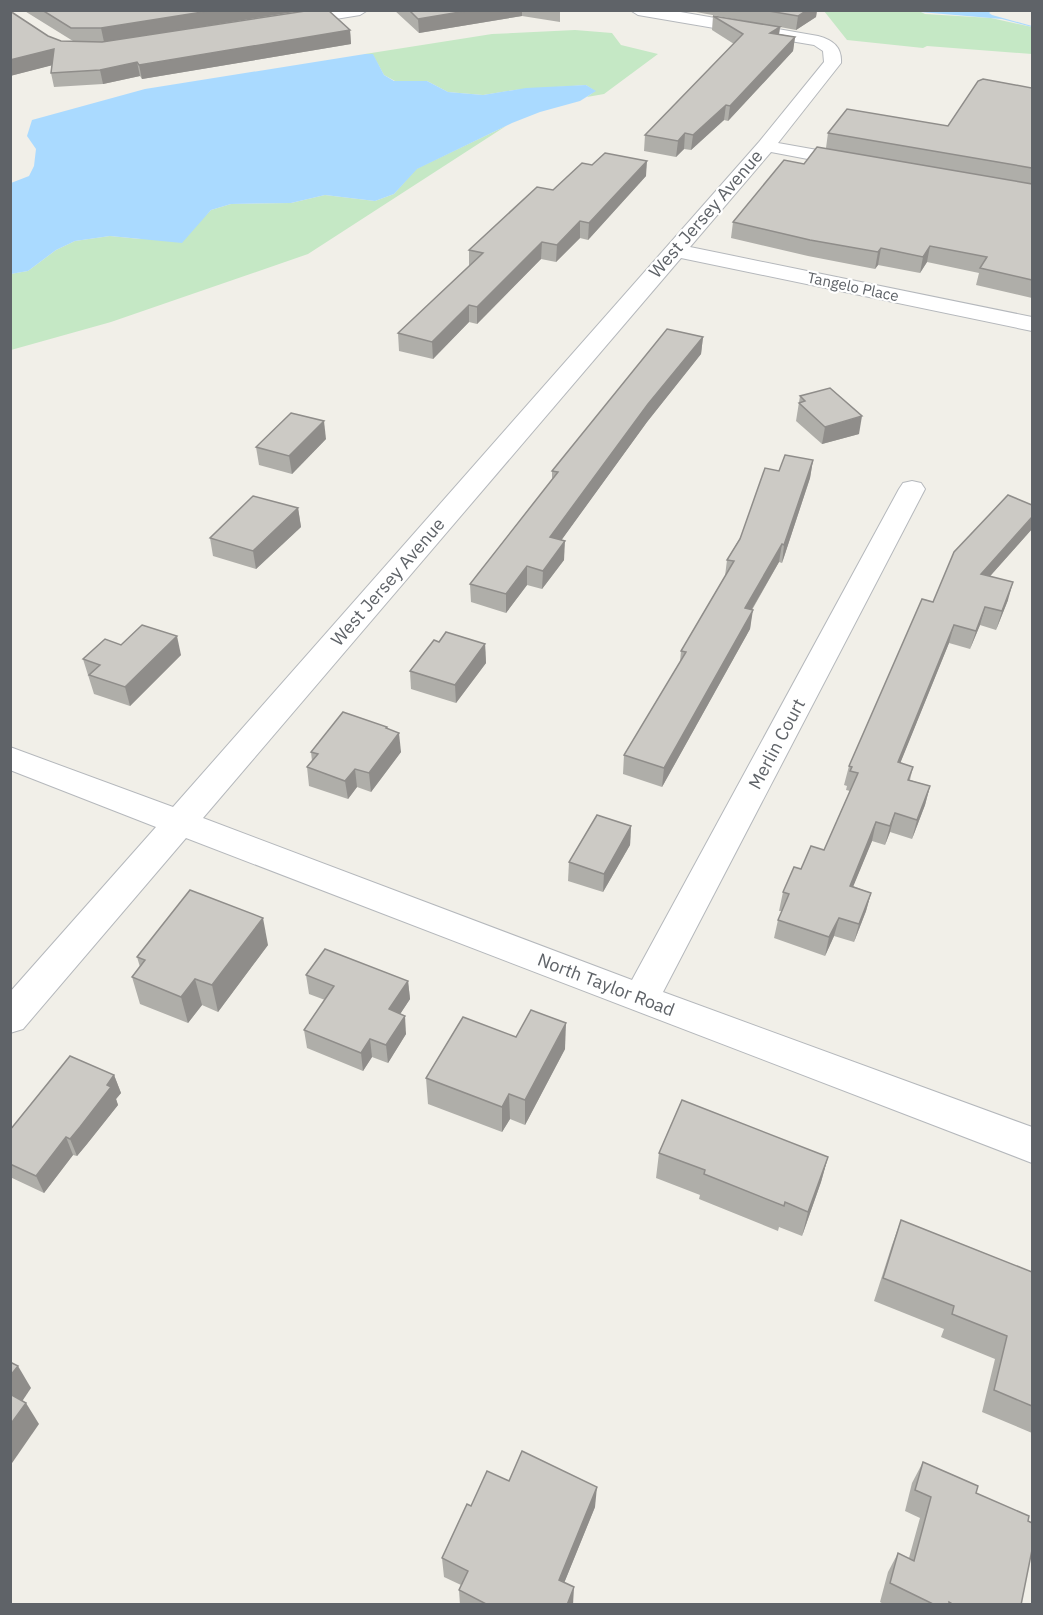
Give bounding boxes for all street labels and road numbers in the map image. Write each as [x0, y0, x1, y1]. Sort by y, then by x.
street label: West Jersey Avenue [644, 145, 768, 283]
street label: Tangelo Place [806, 268, 901, 305]
street label: West Jersey Avenue [326, 513, 450, 651]
street label: Merlin Court [743, 694, 810, 793]
street label: North Taylor Road [534, 948, 678, 1021]

